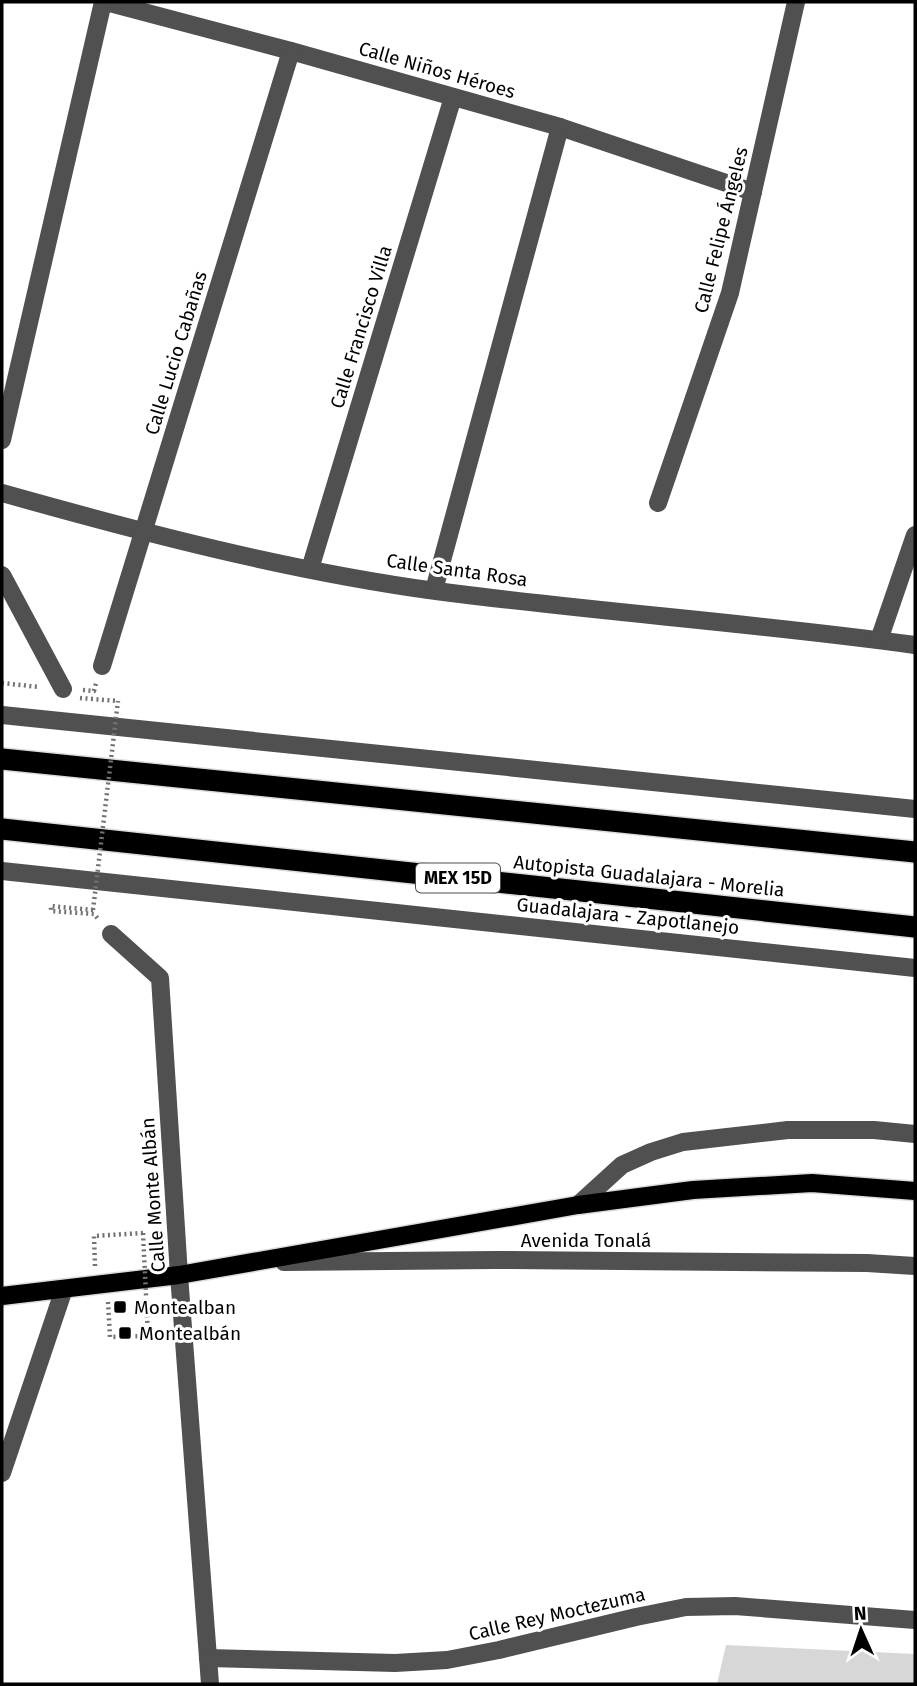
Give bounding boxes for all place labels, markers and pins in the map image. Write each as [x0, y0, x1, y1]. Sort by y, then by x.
place label: Montealban [134, 1296, 236, 1319]
marker: Montealban [112, 1299, 128, 1315]
place label: Montealbán [139, 1322, 241, 1345]
marker: Montealbán [117, 1325, 133, 1341]

